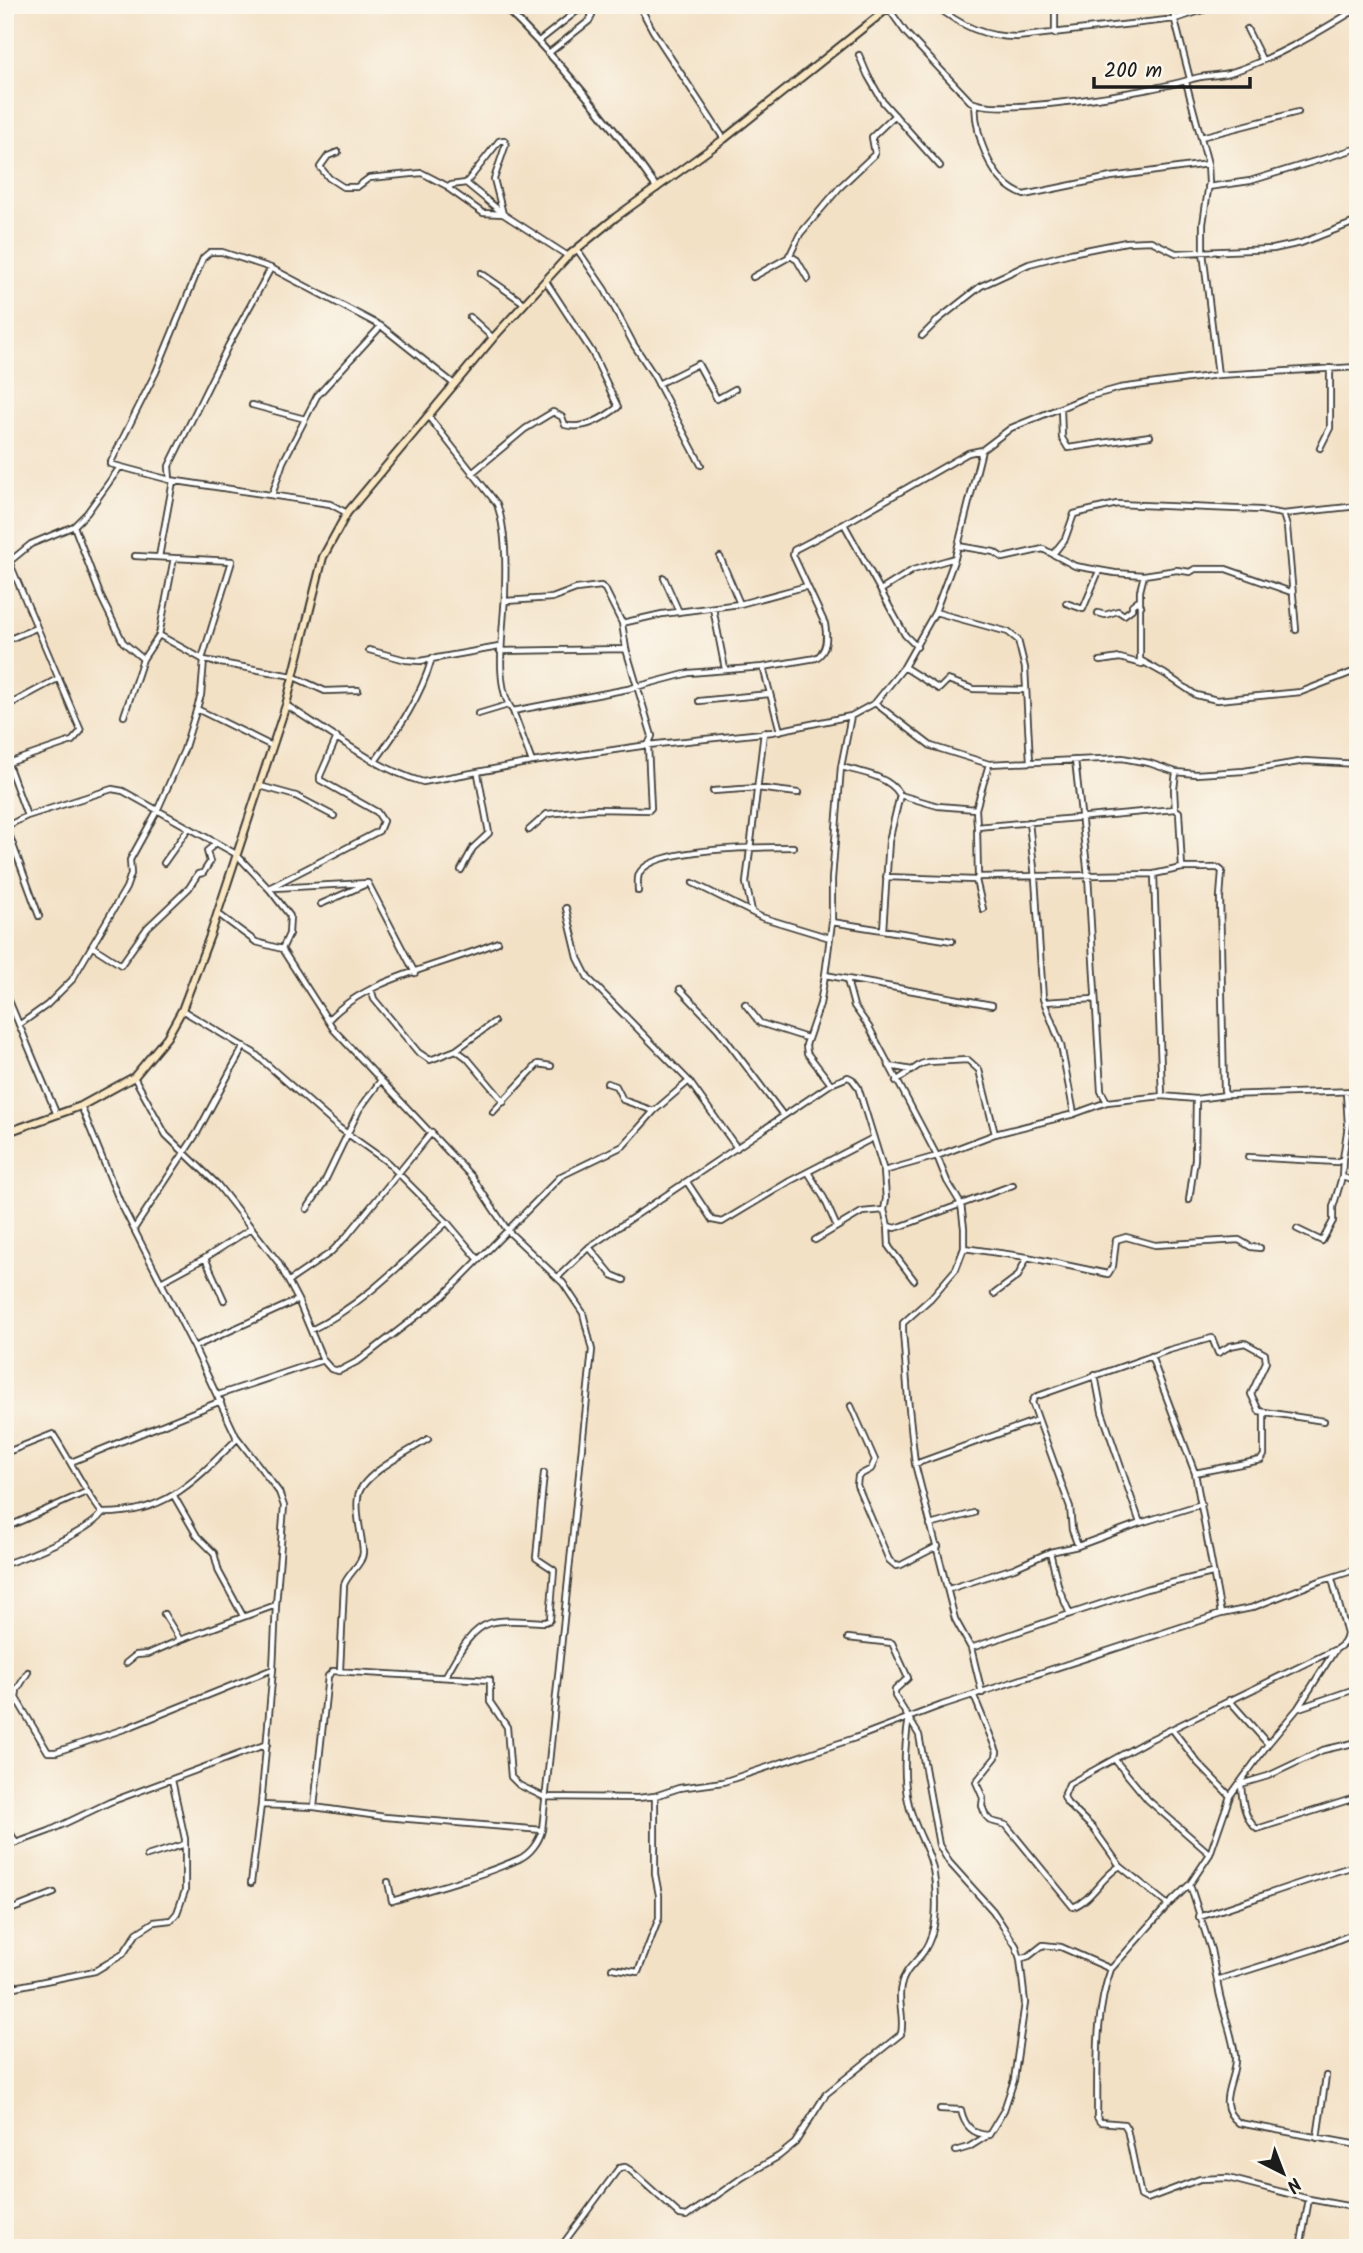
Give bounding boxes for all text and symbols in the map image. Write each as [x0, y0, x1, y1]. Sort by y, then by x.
scale bar [1094, 46, 1249, 90]
text: 200 m [1104, 55, 1162, 88]
north arrow [1248, 2138, 1318, 2208]
text: N [1279, 2169, 1308, 2199]

